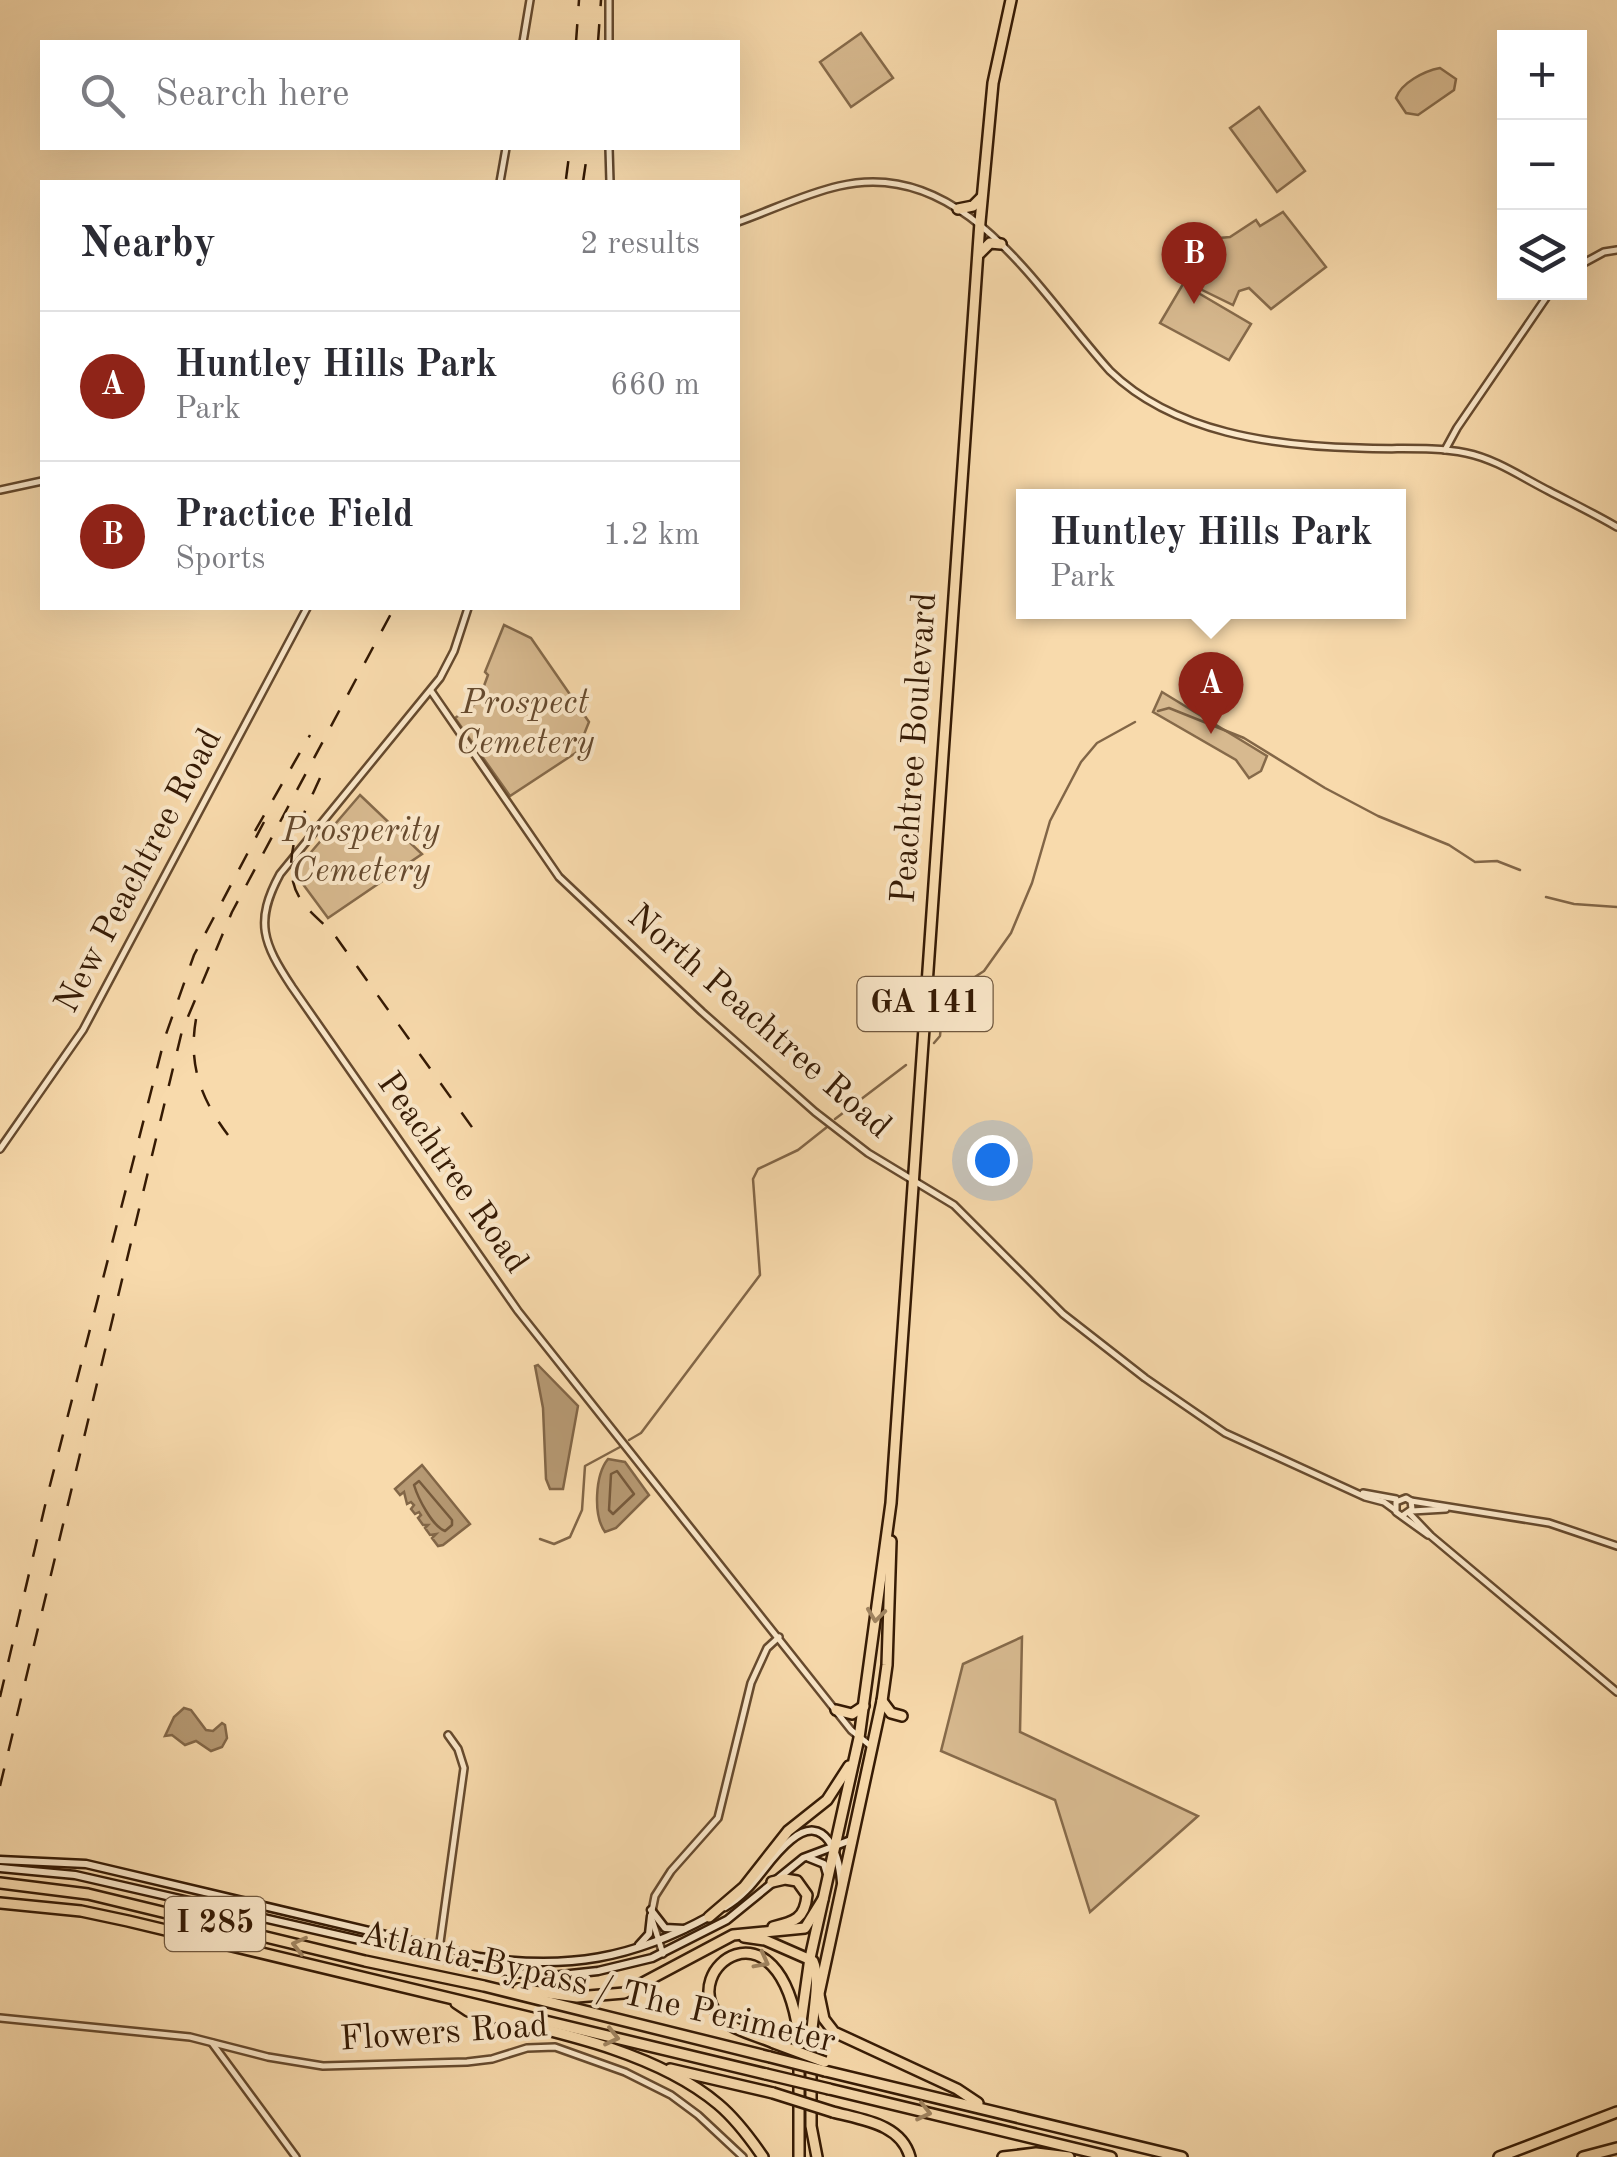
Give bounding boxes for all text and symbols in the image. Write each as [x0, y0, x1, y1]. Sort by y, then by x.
map controls [1497, 30, 1587, 300]
button: + [1497, 30, 1587, 120]
search box [40, 40, 740, 150]
icon: search [75, 68, 130, 123]
text: Search here [155, 76, 350, 114]
button: − [1497, 120, 1587, 210]
button: layers [1497, 210, 1587, 300]
pin: B [1162, 222, 1226, 304]
text: Nearby [80, 224, 216, 266]
text: 2 results [580, 229, 700, 261]
text: Huntley Hills Park [175, 347, 497, 385]
text: A [100, 370, 125, 402]
text: 660 m [610, 370, 700, 402]
text: Park [175, 394, 241, 426]
popup [1016, 489, 1406, 619]
text: Practice Field [175, 497, 414, 535]
text: Huntley Hills Park [1050, 515, 1372, 553]
text: B [101, 520, 124, 552]
text: 1.2 km [603, 520, 700, 552]
text: Sports [175, 544, 266, 576]
text: Park [1050, 562, 1116, 594]
street label: Peachtree Boulevard [887, 591, 943, 905]
pin: A [1178, 652, 1244, 734]
park label: Prospect Cemetery [456, 686, 595, 761]
street label: New Peachtree Road [49, 723, 229, 1019]
park label: Prosperity Cemetery [281, 814, 440, 889]
street label: North Peachtree Road [621, 899, 897, 1145]
road number: GA 141 [858, 977, 992, 1031]
street label: Peachtree Road [370, 1066, 534, 1280]
your location [967, 1135, 1018, 1186]
one-way arrow [866, 1607, 887, 1623]
road number: I 285 [165, 1897, 265, 1951]
street label: Atlanta Bypass / The Perimeter [357, 1916, 839, 2060]
one-way arrow [291, 1936, 308, 1957]
one-way arrow [751, 1949, 770, 1968]
street label: Flowers Road [339, 2008, 549, 2058]
one-way arrow [603, 2025, 620, 2046]
one-way arrow [915, 2100, 932, 2121]

